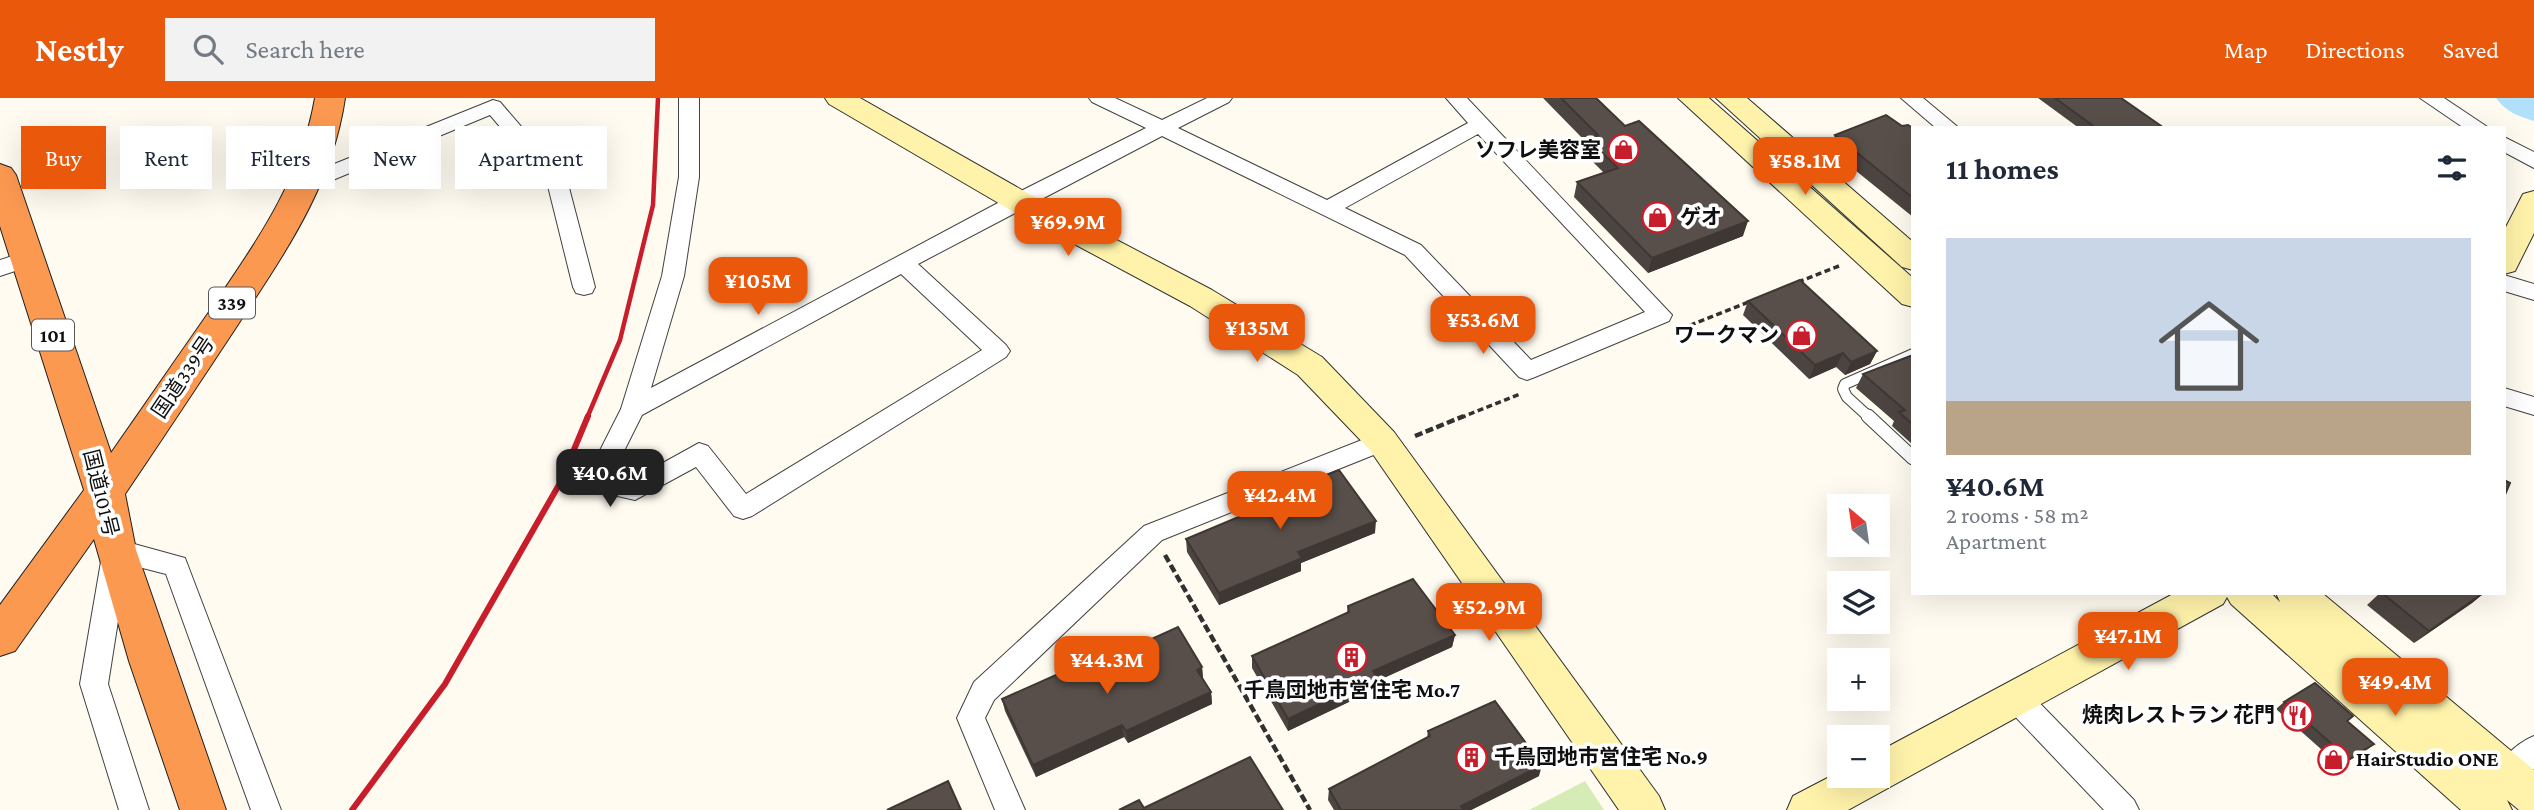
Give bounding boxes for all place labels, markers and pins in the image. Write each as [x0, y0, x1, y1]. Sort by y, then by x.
shop icon: ソフレ美容室 [1607, 133, 1641, 167]
place label: ソフレ美容室 [1475, 138, 1601, 162]
pin: ¥58.1M [1748, 138, 1862, 197]
pin: ¥69.9M [1011, 198, 1125, 258]
shop icon: ゲオ [1640, 200, 1674, 234]
place label: ゲオ [1680, 205, 1722, 229]
pin: ¥105M [709, 258, 807, 317]
pin: ¥53.6M [1426, 296, 1540, 356]
pin: ¥135M [1208, 304, 1306, 364]
shop icon: ワークマン [1785, 318, 1819, 352]
place label: ワークマン [1674, 323, 1779, 347]
pin: ¥40.6M [553, 450, 667, 509]
pin: ¥42.4M [1223, 472, 1337, 531]
pin: ¥52.9M [1432, 584, 1546, 643]
pin: ¥47.1M [2071, 612, 2185, 672]
pin: ¥44.3M [1050, 636, 1164, 696]
building icon: 千鳥団地市営住宅 Mo.7 [1335, 641, 1369, 675]
pin: ¥49.4M [2338, 658, 2452, 718]
place label: 千鳥団地市営住宅 Mo.7 [1244, 678, 1460, 702]
restaurant icon: 焼肉レストラン 花門 [2281, 698, 2315, 732]
place label: 焼肉レストラン 花門 [2082, 703, 2275, 727]
building icon: 千鳥団地市営住宅 No.9 [1454, 740, 1488, 774]
shop icon: HairStudio ONE [2316, 742, 2350, 776]
place label: 千鳥団地市営住宅 No.9 [1494, 745, 1708, 769]
place label: HairStudio ONE [2356, 747, 2498, 771]

